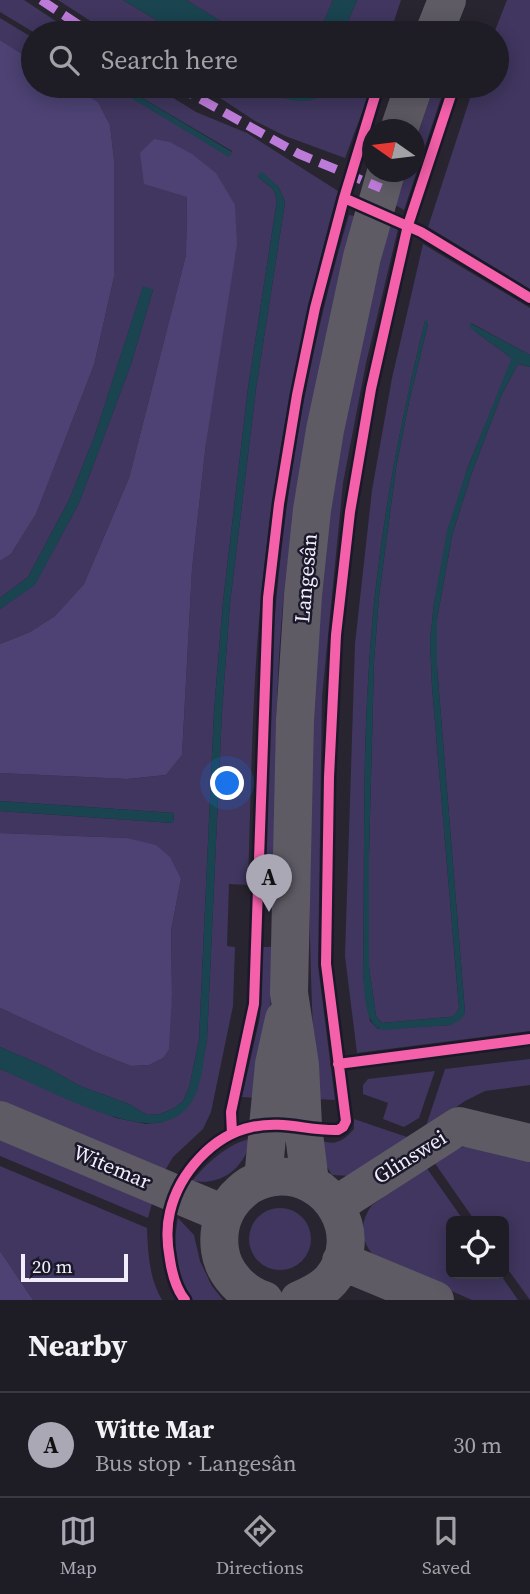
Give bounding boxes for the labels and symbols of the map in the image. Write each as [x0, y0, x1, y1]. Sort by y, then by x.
north arrow [362, 119, 425, 182]
street label: Langesân [287, 532, 324, 624]
your location [210, 766, 244, 800]
pin: A [246, 854, 292, 912]
street label: Glinswei [368, 1123, 452, 1190]
street label: Witemar [69, 1137, 156, 1196]
scale bar [21, 1251, 128, 1283]

